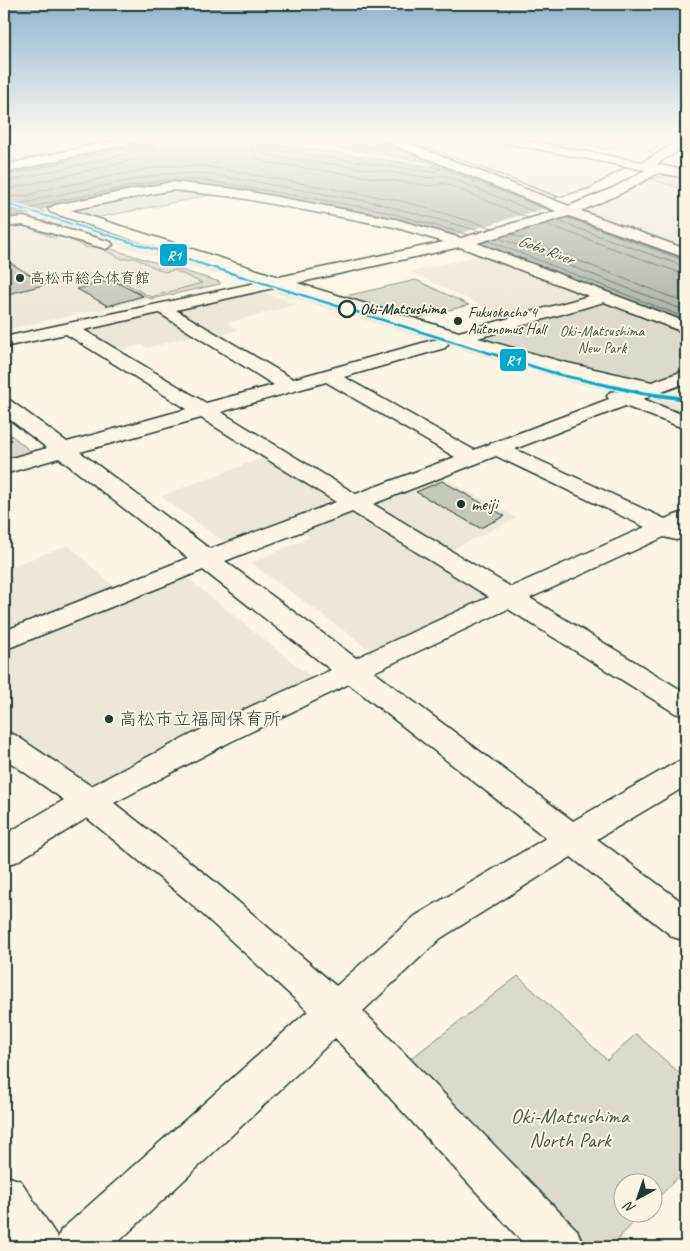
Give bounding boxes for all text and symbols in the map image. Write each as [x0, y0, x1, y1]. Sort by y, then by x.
water label: Gobo River [515, 231, 579, 270]
line badge: R1 [159, 243, 188, 267]
text: R1 [167, 247, 183, 264]
place label: 高松市総合体育館 [30, 269, 150, 288]
marker: 高松市総合体育館 [14, 272, 26, 284]
marker: Oki-Matsushima [338, 300, 356, 318]
place label: Oki-Matsushima [360, 300, 447, 319]
place label: Fukuokacho 4 Autonomus Hall [468, 303, 548, 339]
marker: Fukuokacho 4 Autonomus Hall [452, 315, 464, 327]
park label: Oki-Matsushima New Park [560, 322, 646, 358]
line badge: R1 [499, 348, 527, 372]
text: R1 [506, 352, 522, 369]
place label: meiji [471, 493, 500, 515]
marker: meiji [455, 498, 467, 510]
place label: 高松市立福岡保育所 [119, 708, 281, 730]
marker: 高松市立福岡保育所 [103, 713, 115, 725]
park label: Oki-Matsushima North Park [511, 1103, 631, 1153]
north arrow [612, 1174, 662, 1224]
text: N [619, 1197, 639, 1217]

